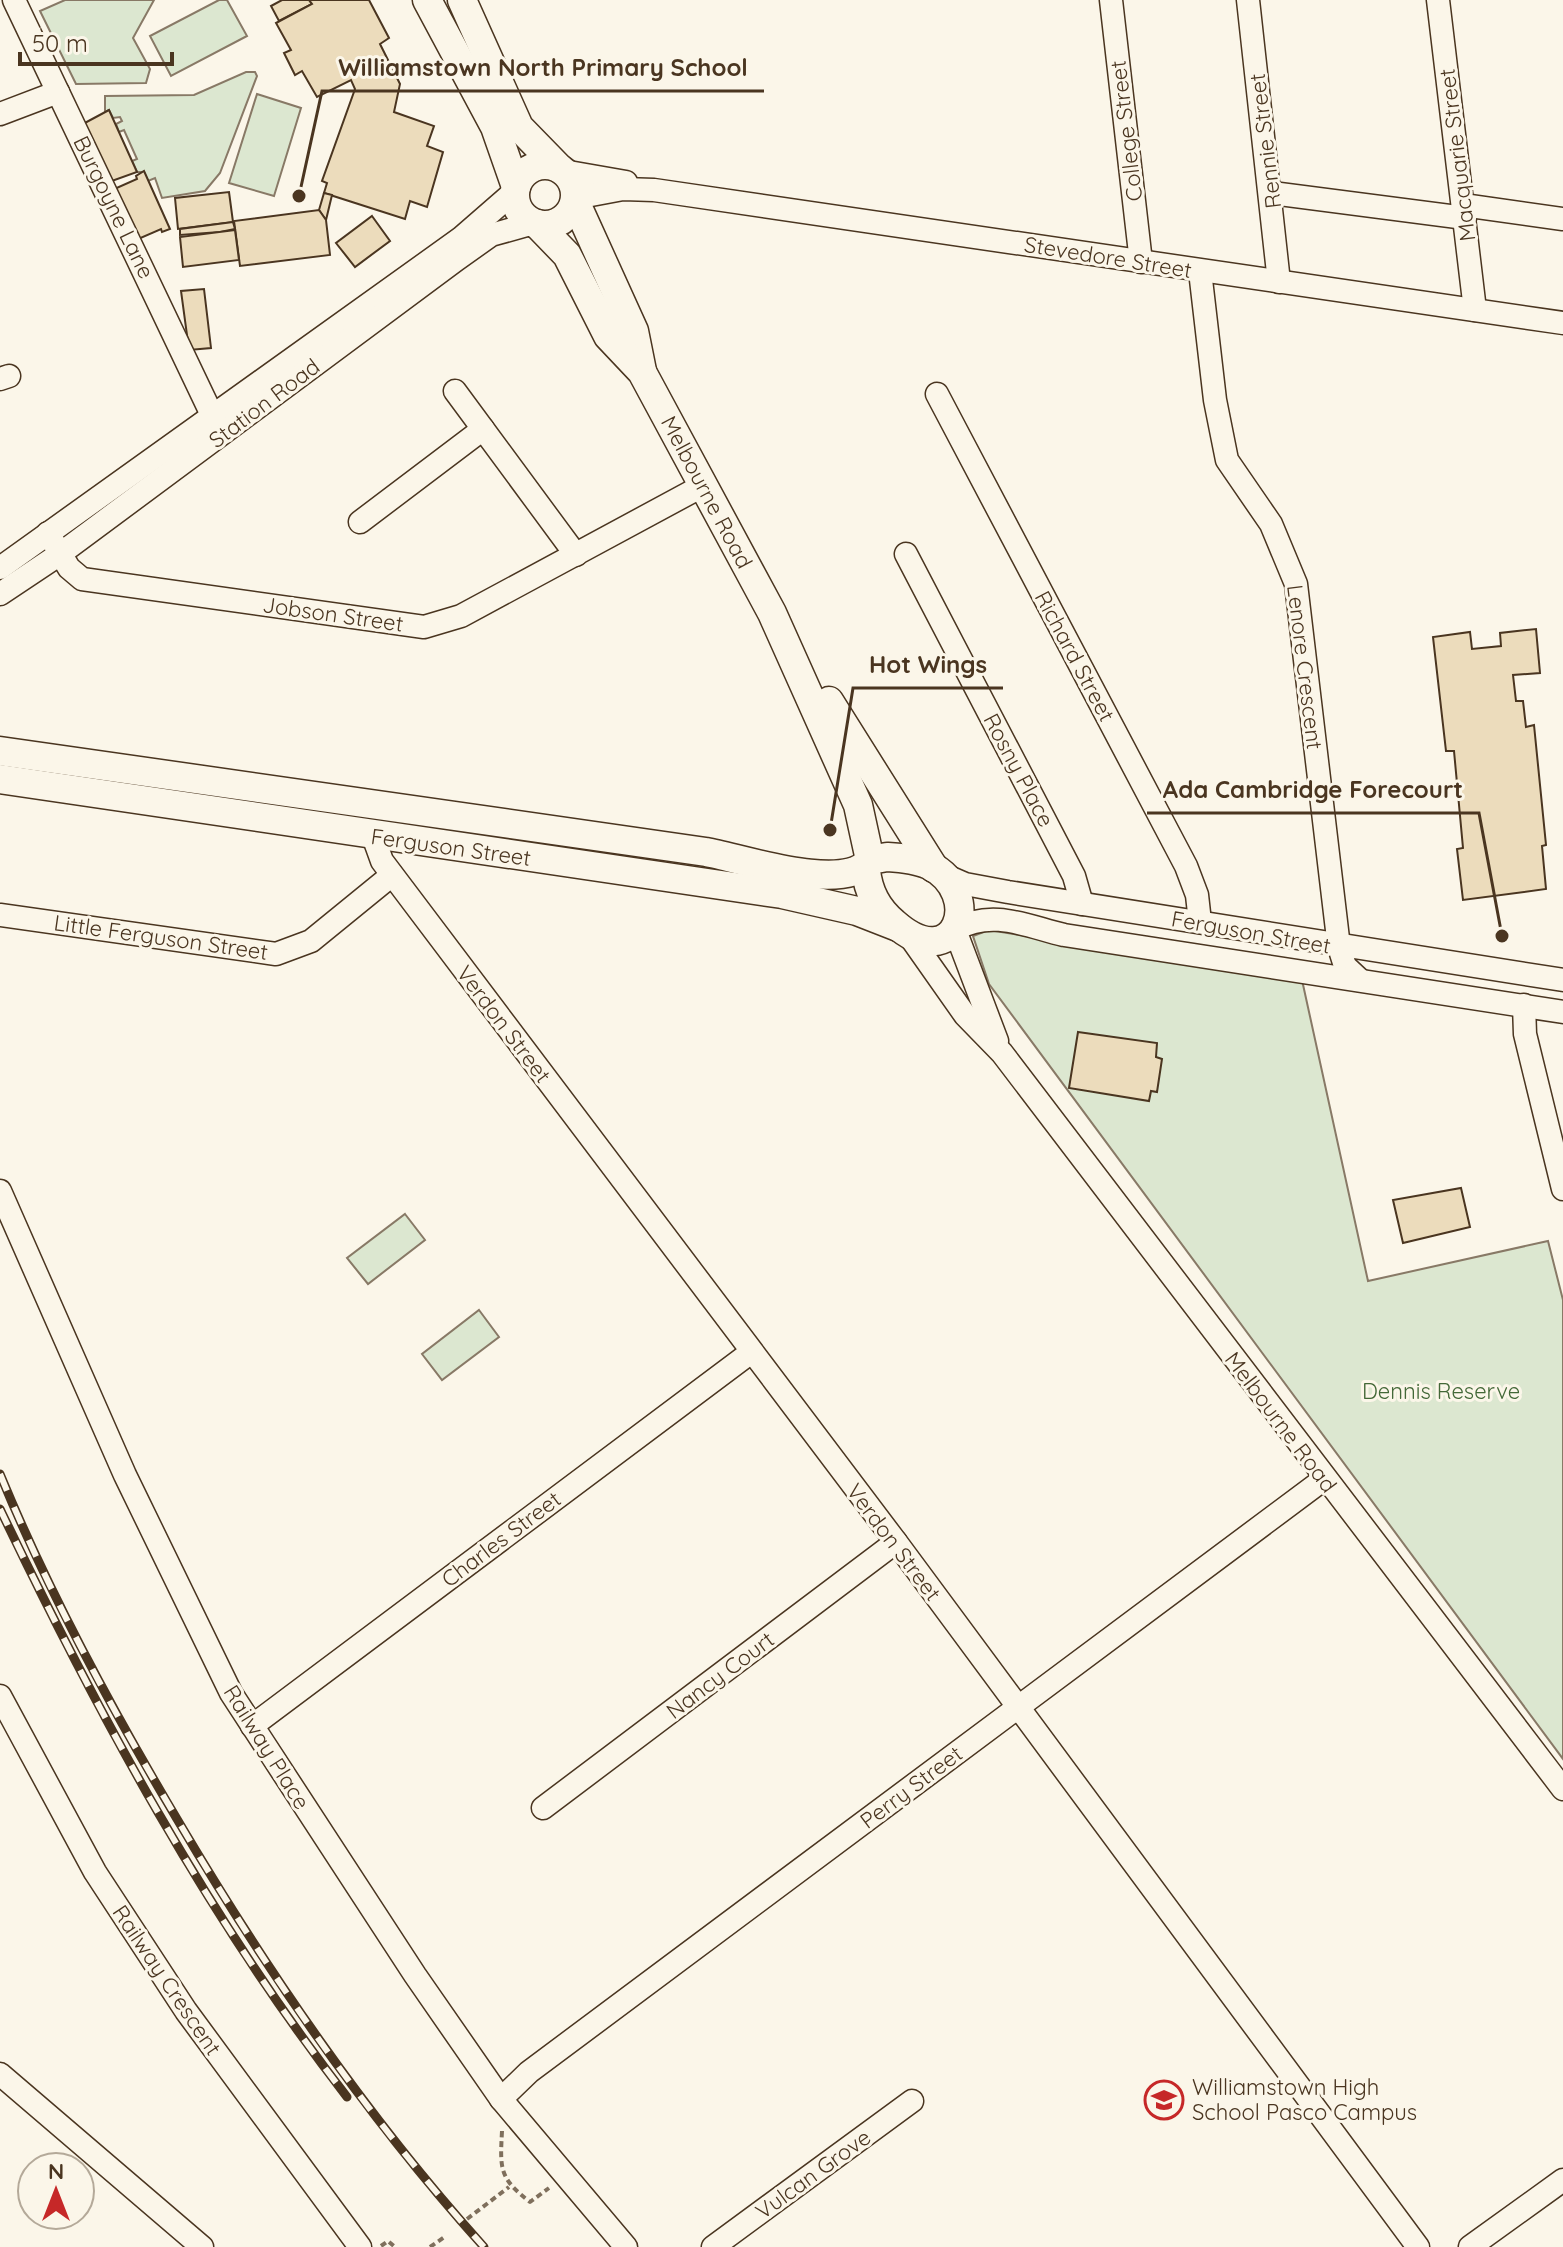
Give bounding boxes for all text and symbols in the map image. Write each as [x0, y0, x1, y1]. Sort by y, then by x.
scale bar [20, 16, 172, 66]
text: 50 m [32, 28, 88, 58]
callout: Williamstown North Primary School [322, 43, 764, 91]
text: Williamstown North Primary School [338, 52, 748, 82]
street label: College Street [1103, 59, 1149, 203]
street label: Macquarie Street [1433, 67, 1481, 243]
street label: Rennie Street [1243, 72, 1287, 210]
street label: Burgoyne Lane [67, 131, 161, 283]
street label: Stevedore Street [1022, 230, 1194, 284]
street label: Station Road [203, 352, 325, 454]
street label: Melbourne Road [655, 411, 759, 573]
street label: Lenore Crescent [1281, 583, 1329, 751]
street label: Richard Street [1029, 586, 1121, 726]
street label: Jobson Street [261, 590, 405, 638]
callout: Hot Wings [853, 640, 1003, 688]
text: Hot Wings [869, 649, 987, 679]
street label: Rosny Place [977, 708, 1061, 832]
callout: Ada Cambridge Forecourt [1147, 765, 1479, 813]
text: Ada Cambridge Forecourt [1163, 774, 1463, 804]
street label: Ferguson Street [369, 822, 533, 872]
street label: Ferguson Street [1169, 904, 1333, 960]
street label: Little Ferguson Street [52, 908, 270, 966]
street label: Verdon Street [451, 960, 557, 1088]
street label: Melbourne Road [1219, 1346, 1343, 1498]
park label: Dennis Reserve [1362, 1377, 1520, 1405]
street label: Verdon Street [841, 1478, 947, 1606]
street label: Charles Street [436, 1485, 566, 1593]
street label: Nancy Court [660, 1625, 780, 1725]
street label: Railway Place [218, 1680, 316, 1814]
street label: Perry Street [854, 1739, 968, 1835]
street label: Railway Crescent [106, 1900, 228, 2060]
place label: Williamstown High School Pasco Campus [1192, 2073, 1417, 2126]
school or university icon: Williamstown High School Pasco Campus [1143, 2079, 1185, 2121]
street label: Vulcan Grove [750, 2123, 876, 2225]
north arrow [16, 2151, 96, 2231]
text: N [48, 2157, 64, 2185]

